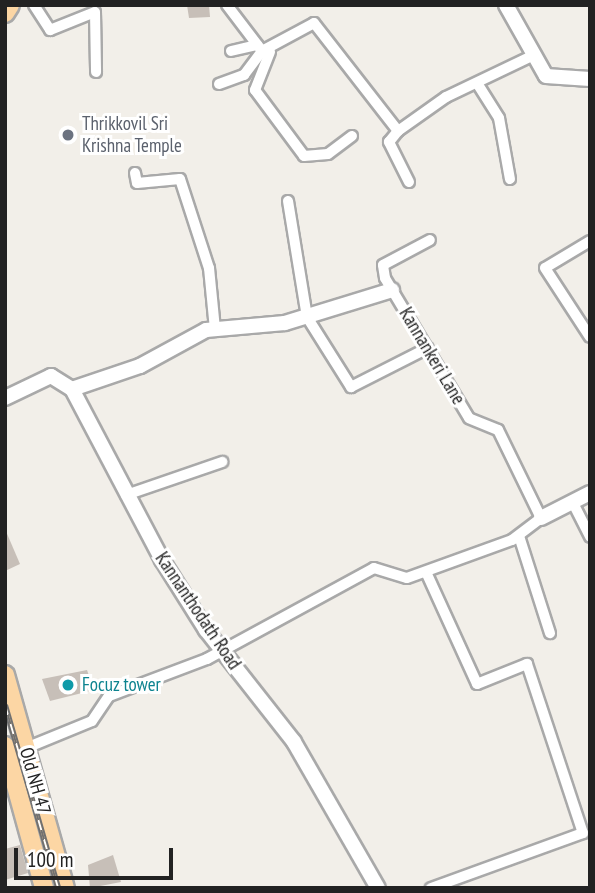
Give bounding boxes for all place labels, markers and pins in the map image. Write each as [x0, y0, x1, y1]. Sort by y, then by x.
place label: Thrikkovil Sri Krishna Temple [82, 113, 182, 157]
marker: Thrikkovil Sri Krishna Temple [60, 127, 76, 143]
place label: Focuz tower [82, 674, 161, 696]
marker: Focuz tower [60, 677, 76, 693]

